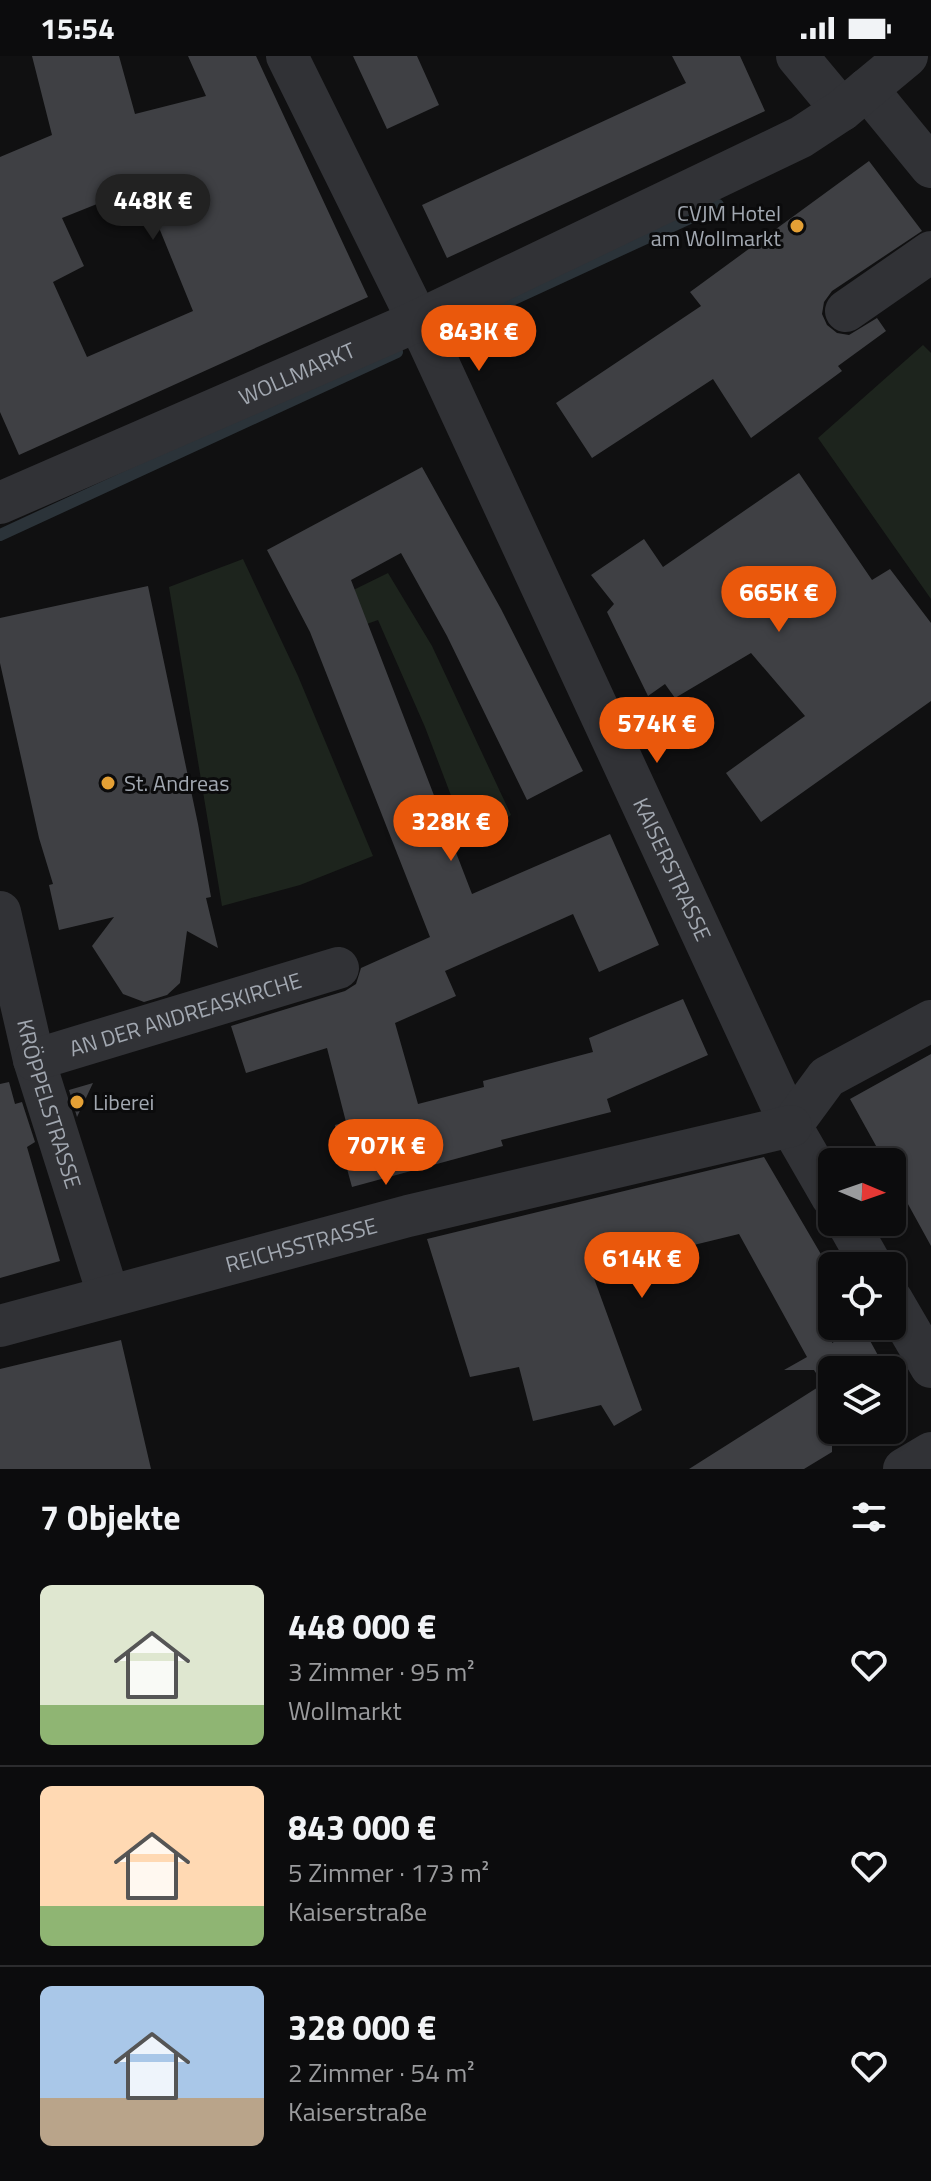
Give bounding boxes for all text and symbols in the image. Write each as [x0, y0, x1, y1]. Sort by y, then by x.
text: 15:54 [40, 5, 115, 51]
pin: 448K € [88, 174, 218, 242]
text: 448K € [113, 180, 193, 219]
place label: CVJM Hotel am Wollmarkt [651, 196, 781, 255]
marker: CVJM Hotel am Wollmarkt [788, 217, 806, 235]
pin: 843K € [414, 305, 544, 373]
text: 843K € [439, 311, 519, 350]
street label: WOLLMARKT [233, 333, 361, 414]
pin: 665K € [714, 566, 844, 634]
text: 665K € [739, 572, 819, 611]
pin: 574K € [592, 697, 722, 765]
text: 574K € [617, 703, 697, 742]
place label: St. Andreas [124, 766, 229, 800]
marker: St. Andreas [99, 774, 117, 792]
street label: KAISERSTRASSE [624, 792, 720, 947]
pin: 328K € [386, 795, 516, 863]
text: 328K € [411, 801, 491, 840]
street label: AN DER ANDREASKIRCHE [65, 963, 305, 1065]
street label: KRÖPPELSTRASSE [8, 1016, 91, 1193]
place label: Liberei [93, 1085, 154, 1119]
marker: Liberei [68, 1093, 86, 1111]
pin: 707K € [321, 1119, 451, 1187]
text: 707K € [346, 1125, 426, 1164]
north arrow [818, 1148, 906, 1236]
map controls [818, 1148, 906, 1444]
street label: REICHSSTRASSE [222, 1208, 381, 1281]
pin: 614K € [577, 1232, 707, 1300]
text: 614K € [602, 1238, 682, 1277]
button: locate [818, 1252, 906, 1340]
button: layers [818, 1356, 906, 1444]
text: 7 Objekte [40, 1491, 181, 1543]
icon: filters [847, 1495, 891, 1539]
text: 448 000 € [288, 1600, 436, 1652]
icon: home [104, 1617, 200, 1713]
icon: heart [847, 1643, 891, 1687]
text: 3 Zimmer · 95 m² [288, 1652, 474, 1691]
text: Wollmarkt [288, 1691, 402, 1730]
text: 843 000 € [288, 1801, 436, 1853]
icon: home [104, 1818, 200, 1914]
icon: heart [847, 1844, 891, 1888]
text: 5 Zimmer · 173 m² [288, 1853, 489, 1892]
text: Kaiserstraße [288, 1892, 427, 1931]
text: 328 000 € [288, 2001, 436, 2053]
icon: home [104, 2018, 200, 2114]
icon: heart [847, 2044, 891, 2088]
text: 2 Zimmer · 54 m² [288, 2053, 474, 2092]
text: Kaiserstraße [288, 2092, 427, 2131]

